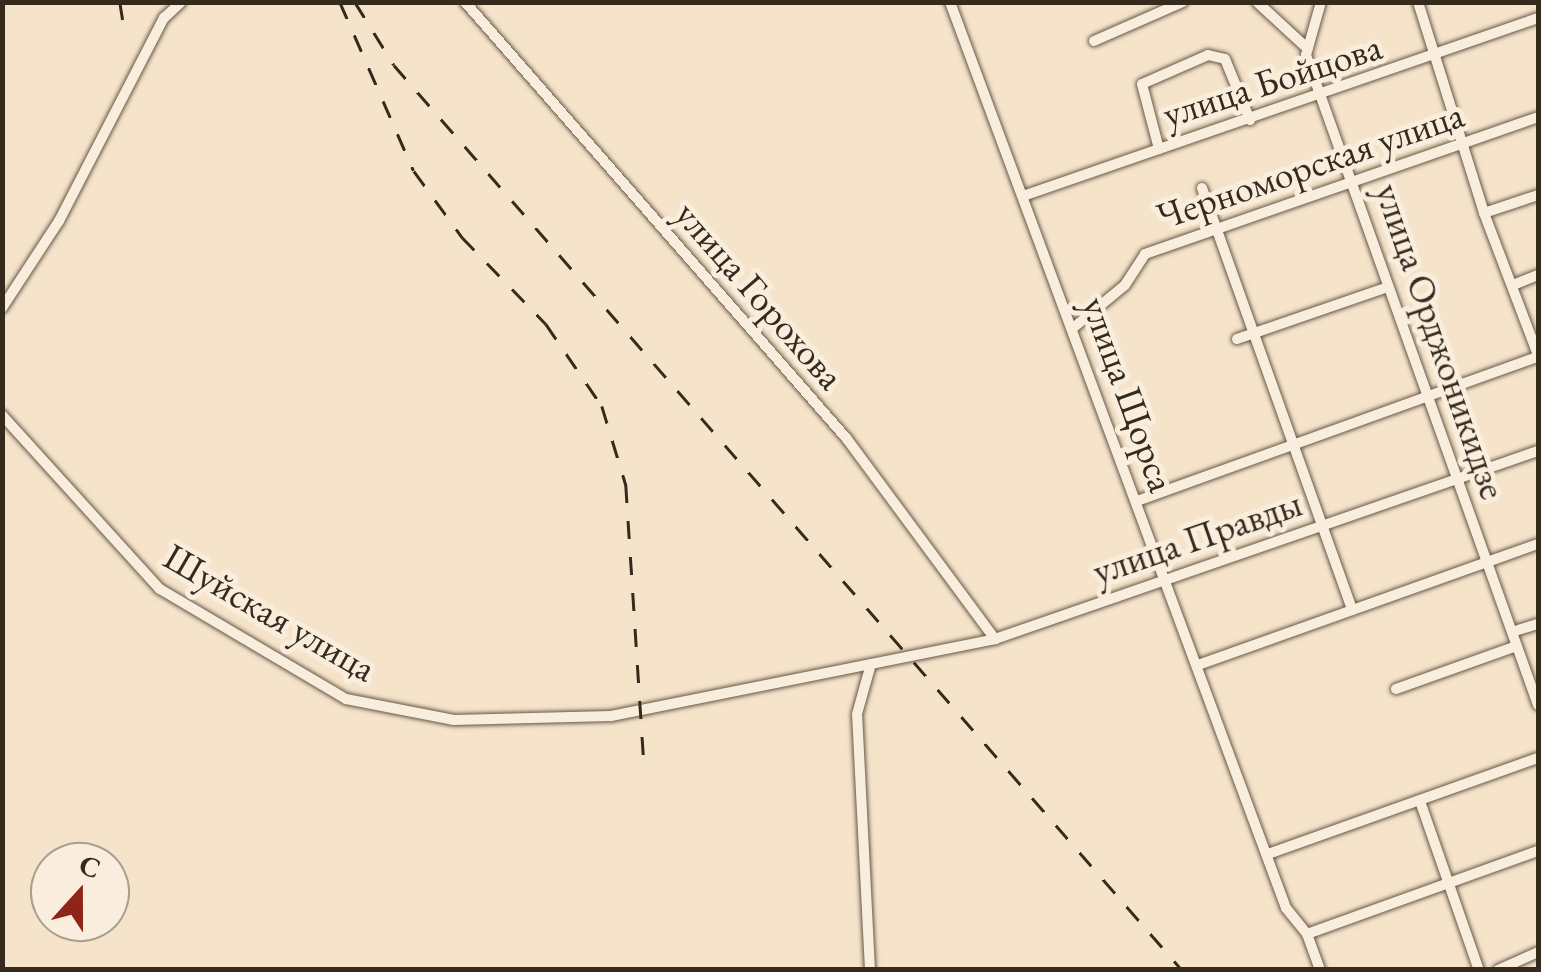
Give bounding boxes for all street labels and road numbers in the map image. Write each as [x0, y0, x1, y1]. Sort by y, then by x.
street label: улица Бойцова [1157, 23, 1387, 137]
street label: Черноморская улица [1150, 91, 1470, 239]
street label: улица Орджоникидзе [1366, 177, 1516, 505]
street label: улица Горохова [666, 192, 854, 398]
street label: улица Щорса [1073, 290, 1185, 498]
street label: улица Правды [1087, 480, 1307, 594]
street label: Шуйская улица [156, 533, 384, 691]

